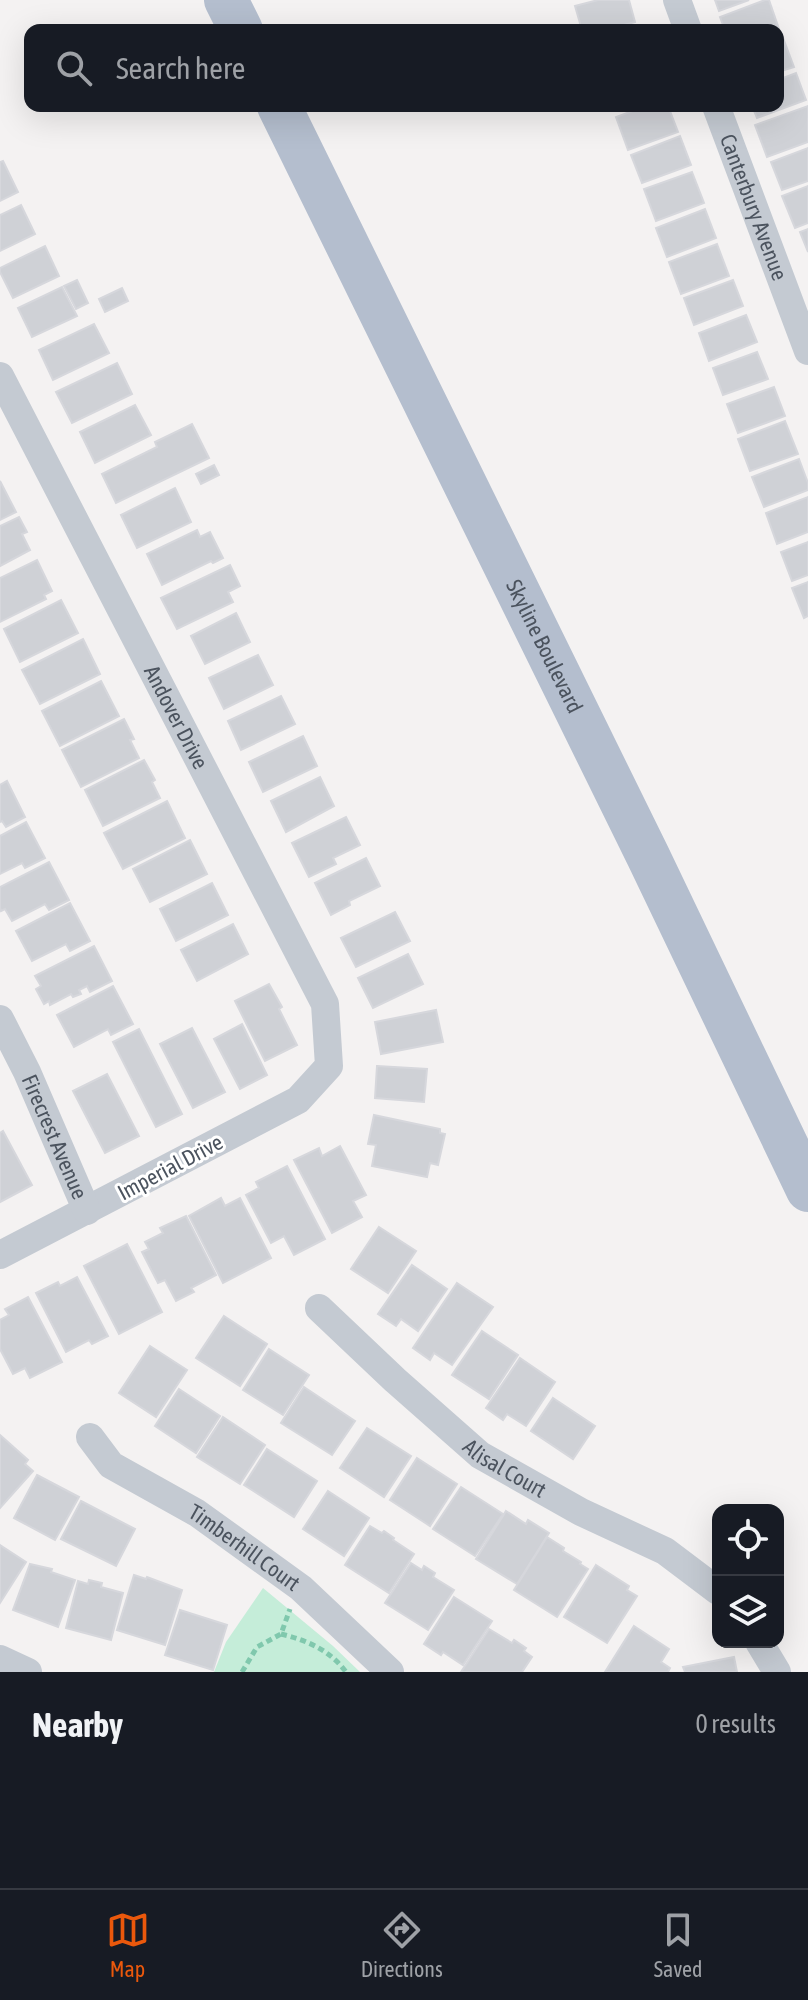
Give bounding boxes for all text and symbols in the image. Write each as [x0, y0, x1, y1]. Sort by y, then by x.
search box [24, 24, 784, 112]
icon: search [52, 46, 96, 90]
text: Search here [116, 51, 245, 85]
street label: Canterbury Avenue [715, 130, 793, 284]
street label: Skyline Boulevard [501, 575, 589, 717]
street label: Andover Drive [139, 661, 214, 773]
street label: Firecrest Avenue [17, 1071, 93, 1203]
street label: Imperial Drive [113, 1128, 227, 1206]
street label: Alisal Court [458, 1433, 551, 1503]
street label: Timberhill Court [185, 1498, 305, 1596]
map controls [712, 1504, 784, 1648]
button: locate [712, 1504, 784, 1576]
button: layers [712, 1576, 784, 1648]
text: Nearby [32, 1705, 123, 1744]
text: 0 results [695, 1709, 776, 1739]
tab: Map [106, 1908, 150, 1982]
tab: Directions [361, 1908, 443, 1982]
tab: Saved [654, 1908, 702, 1982]

